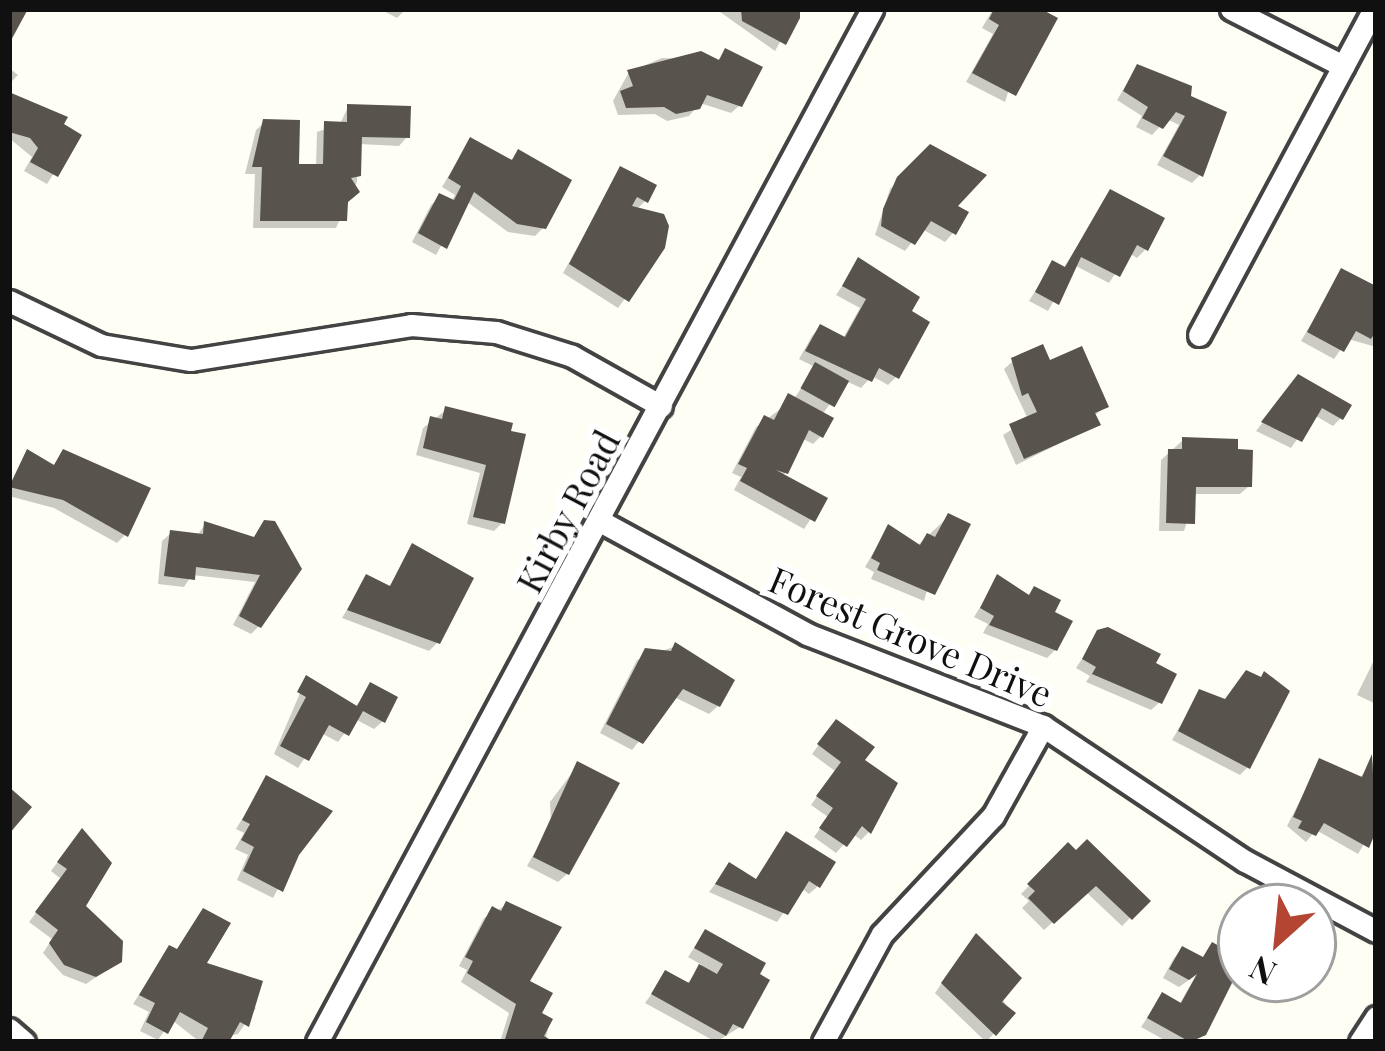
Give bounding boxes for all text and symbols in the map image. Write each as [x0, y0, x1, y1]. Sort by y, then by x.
street label: Kirby Road [506, 422, 628, 600]
street label: Forest Grove Drive [763, 557, 1059, 715]
north arrow [1217, 883, 1337, 1003]
text: N [1241, 947, 1283, 997]

